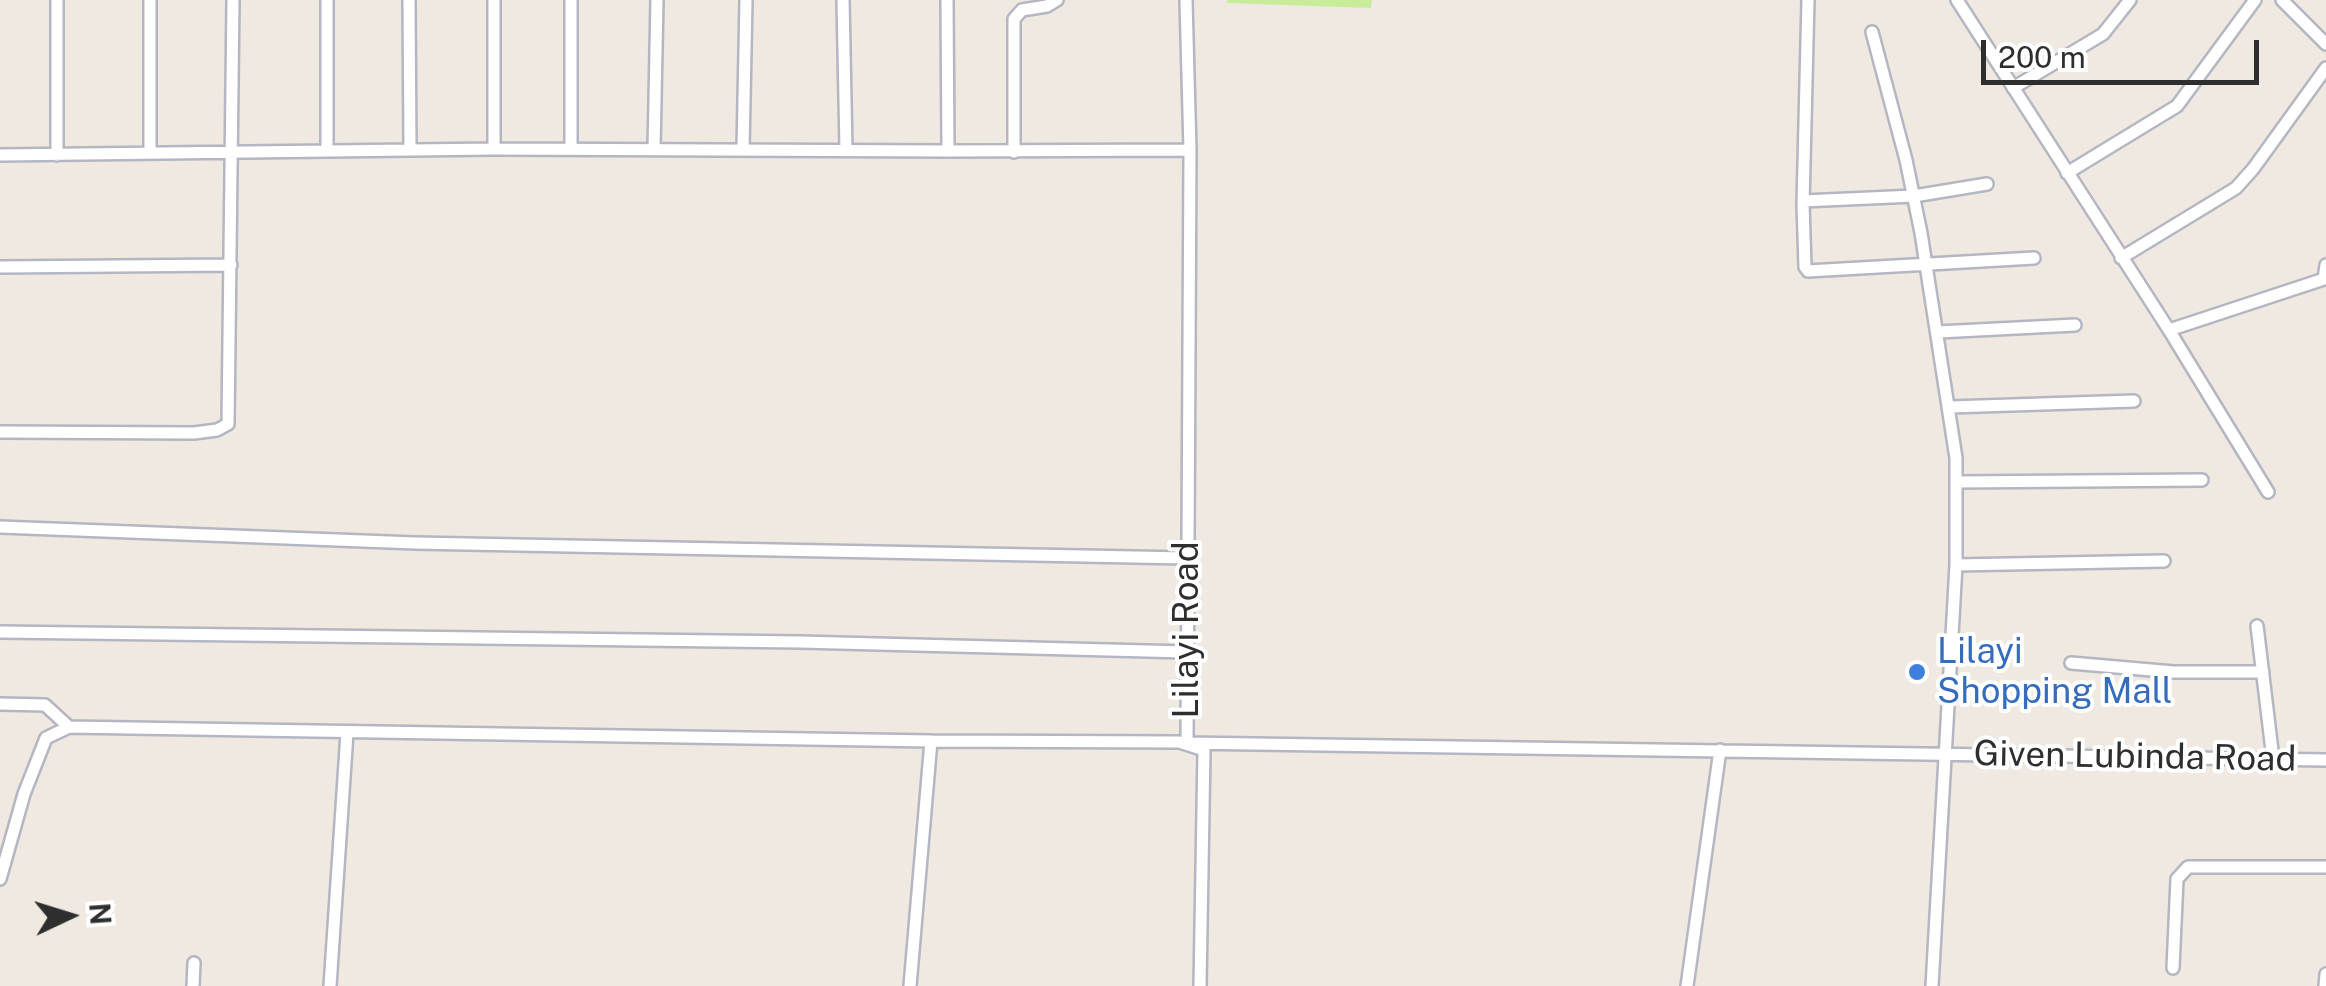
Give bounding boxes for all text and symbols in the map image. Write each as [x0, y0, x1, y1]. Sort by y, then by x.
scale bar [1986, 20, 2264, 82]
text: 200 m [1998, 39, 2086, 75]
street label: Lilayi Road [1166, 541, 1208, 719]
place label: Lilayi Shopping Mall [1937, 631, 2172, 713]
marker: Lilayi Shopping Mall [1906, 661, 1928, 683]
street label: Given Lubinda Road [1973, 733, 2297, 781]
north arrow [20, 866, 120, 966]
text: N [83, 902, 118, 926]

